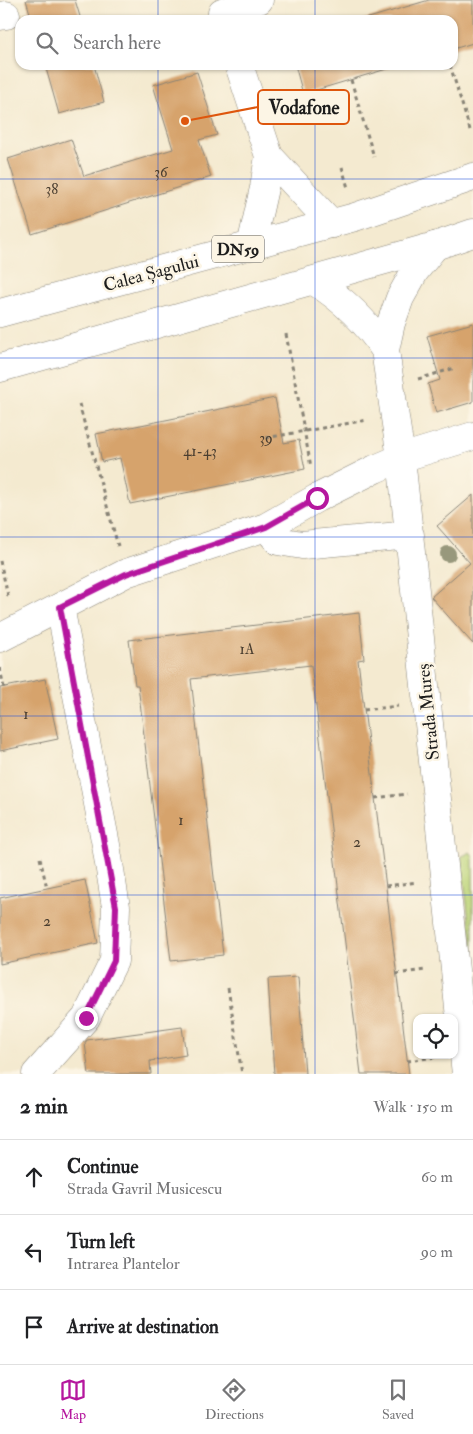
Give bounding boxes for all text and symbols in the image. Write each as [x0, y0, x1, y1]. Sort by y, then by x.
search box [15, 15, 458, 70]
icon: search [33, 29, 61, 57]
text: Search here [73, 31, 161, 55]
callout: Vodafone [258, 90, 349, 124]
text: Vodafone [267, 96, 340, 120]
house number: 36 [154, 163, 169, 182]
house number: 38 [46, 180, 58, 199]
road number: DN59 [212, 235, 264, 262]
street label: Calea Șagului [101, 250, 202, 297]
house number: 39 [259, 429, 273, 448]
house number: 41-43 [183, 442, 217, 461]
route start [306, 487, 329, 510]
house number: 1A [240, 640, 255, 659]
street label: Strada Mureș [412, 663, 445, 761]
house number: 1 [23, 705, 29, 724]
house number: 1 [178, 811, 184, 830]
house number: 2 [353, 833, 361, 852]
house number: 2 [43, 912, 51, 931]
route end [75, 1007, 98, 1030]
map controls [413, 1014, 458, 1059]
button: locate [413, 1014, 458, 1059]
text: 2 min [20, 1093, 68, 1120]
text: Walk · 150 m [373, 1097, 453, 1117]
text: Continue [67, 1155, 138, 1179]
icon: ahead [20, 1163, 48, 1191]
text: 60 m [421, 1167, 453, 1187]
text: Strada Gavril Musicescu [67, 1179, 222, 1199]
text: Turn left [67, 1230, 135, 1254]
icon: left [20, 1238, 48, 1266]
text: 90 m [421, 1242, 453, 1262]
text: Intrarea Plantelor [67, 1254, 180, 1274]
icon: arrive [20, 1313, 48, 1341]
text: Arrive at destination [67, 1315, 219, 1339]
tab: Map [59, 1376, 87, 1423]
tab: Directions [205, 1376, 264, 1423]
tab: Saved [382, 1376, 414, 1423]

